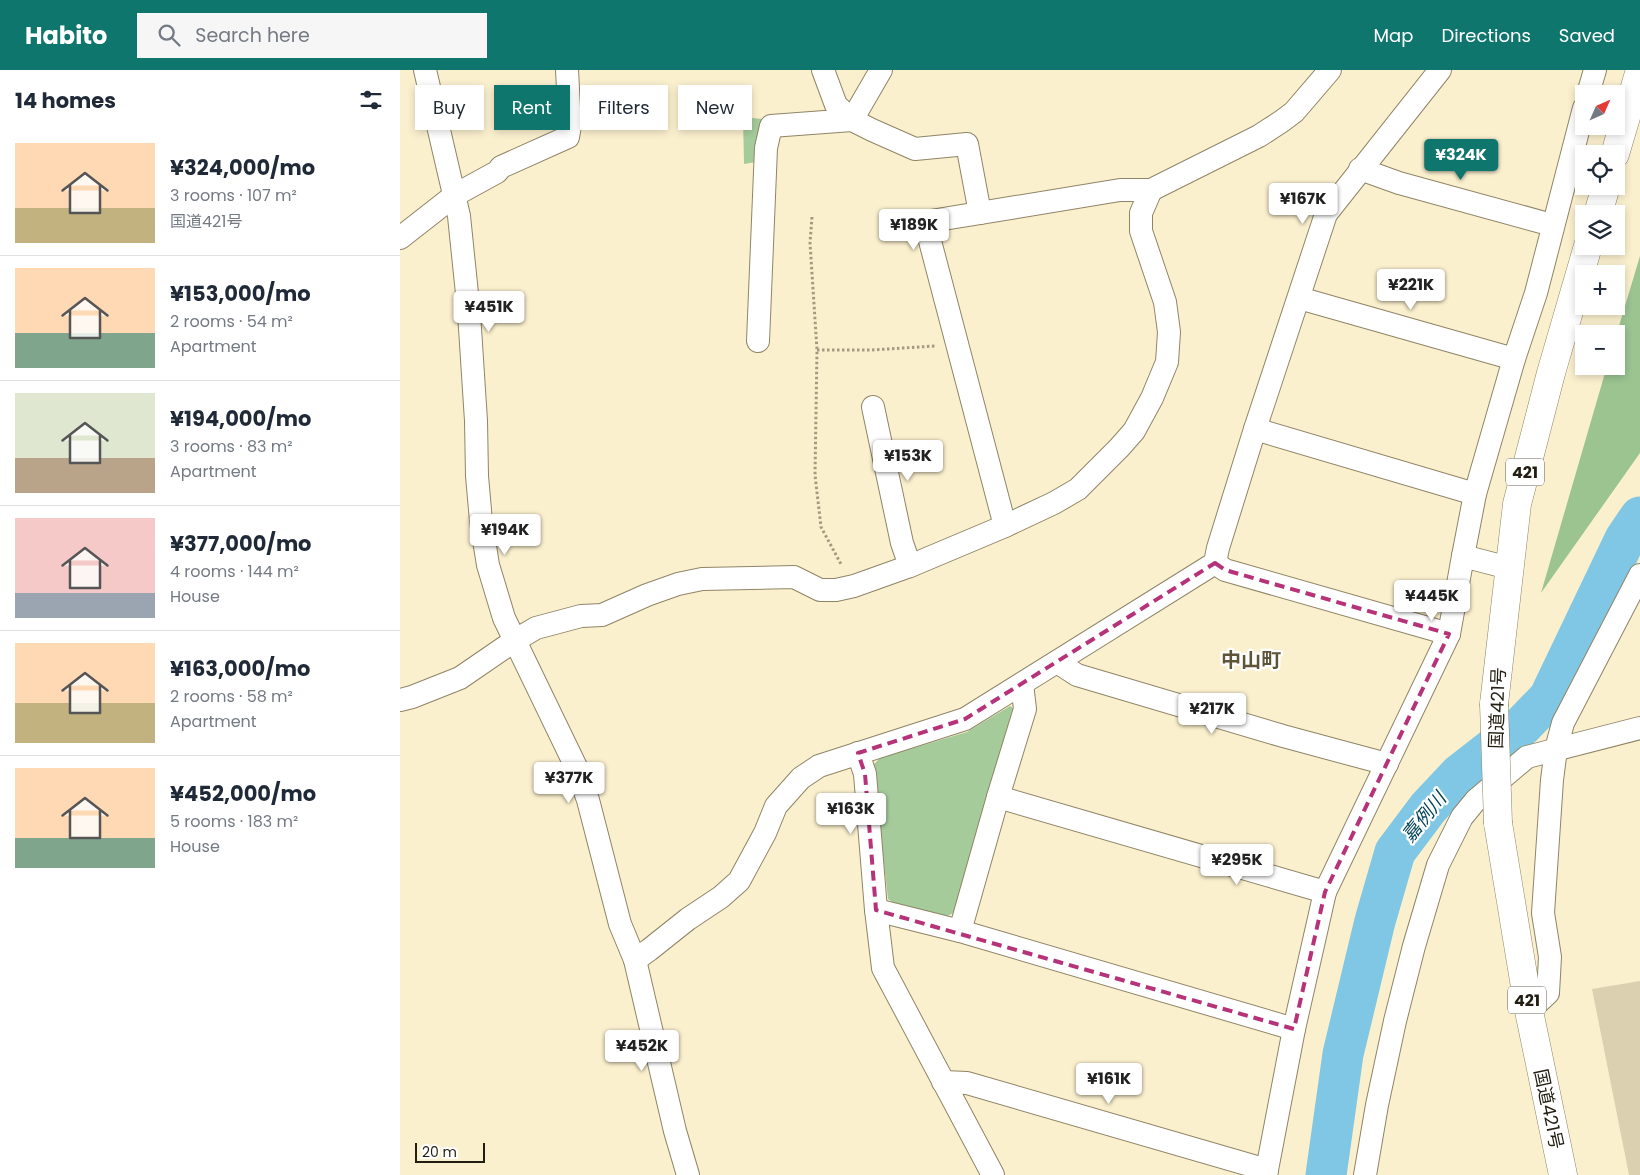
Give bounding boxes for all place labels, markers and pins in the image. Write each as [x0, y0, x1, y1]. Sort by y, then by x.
pin: ¥324K [1426, 138, 1496, 181]
pin: ¥167K [1268, 182, 1338, 225]
pin: ¥189K [879, 208, 949, 251]
pin: ¥221K [1376, 268, 1446, 311]
pin: ¥451K [454, 290, 524, 333]
pin: ¥153K [873, 440, 943, 482]
pin: ¥194K [470, 514, 540, 556]
pin: ¥445K [1397, 580, 1467, 622]
pin: ¥217K [1177, 692, 1247, 735]
pin: ¥377K [534, 762, 604, 804]
pin: ¥163K [816, 792, 886, 835]
pin: ¥295K [1202, 844, 1272, 886]
pin: ¥452K [607, 1030, 677, 1072]
pin: ¥161K [1074, 1062, 1144, 1105]

